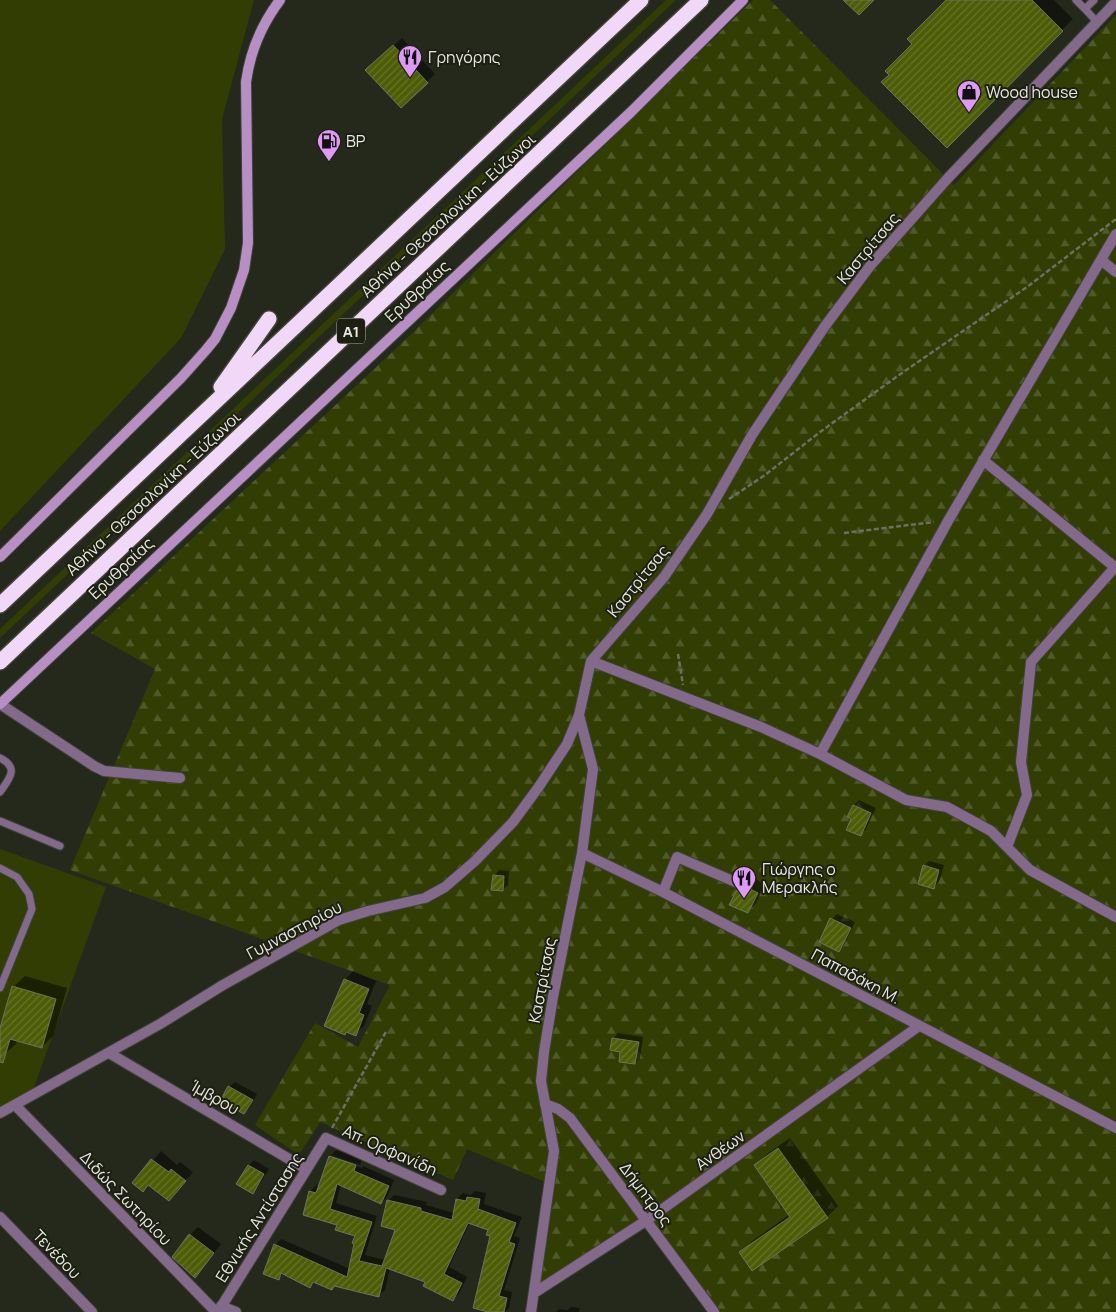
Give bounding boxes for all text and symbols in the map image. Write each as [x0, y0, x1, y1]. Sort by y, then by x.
restaurant icon: Γρηγόρης [397, 44, 423, 78]
place label: Γρηγόρης [428, 46, 501, 68]
shop icon: Wood house [956, 79, 982, 113]
place label: Wood house [986, 81, 1078, 103]
fuel station icon: BP [316, 128, 342, 162]
street label: Αθήνα - Θεσσαλονίκη - Εύζωνοι [356, 128, 541, 302]
place label: BP [346, 130, 366, 152]
street label: Καστρίτσας [832, 207, 904, 288]
street label: Ερυθραίας [380, 255, 454, 327]
road number: Α1 [337, 318, 365, 344]
street label: Αθήνα - Θεσσαλονίκη - Εύζωνοι [61, 406, 246, 580]
street label: Ερυθραίας [84, 532, 158, 604]
street label: Καστρίτσας [602, 540, 674, 622]
place label: Γιώργης ο Μερακλής [762, 858, 838, 898]
restaurant icon: Γιώργης ο Μερακλής [731, 865, 757, 899]
street label: Γυμναστηρίου [243, 896, 345, 964]
street label: Καστρίτσας [523, 935, 561, 1025]
street label: Παπαδάκη Μ. [808, 943, 904, 1009]
street label: Ίμβρου [187, 1074, 243, 1120]
street label: Απ. Ορφανίδη [339, 1119, 441, 1181]
street label: Ανθέων [691, 1125, 749, 1175]
street label: Διδώς Σωτηρίου [75, 1146, 177, 1250]
street label: Εθνικής Αντίστασης [210, 1148, 308, 1286]
street label: Δήμητρος [615, 1157, 677, 1231]
street label: Τενέδου [28, 1225, 86, 1283]

